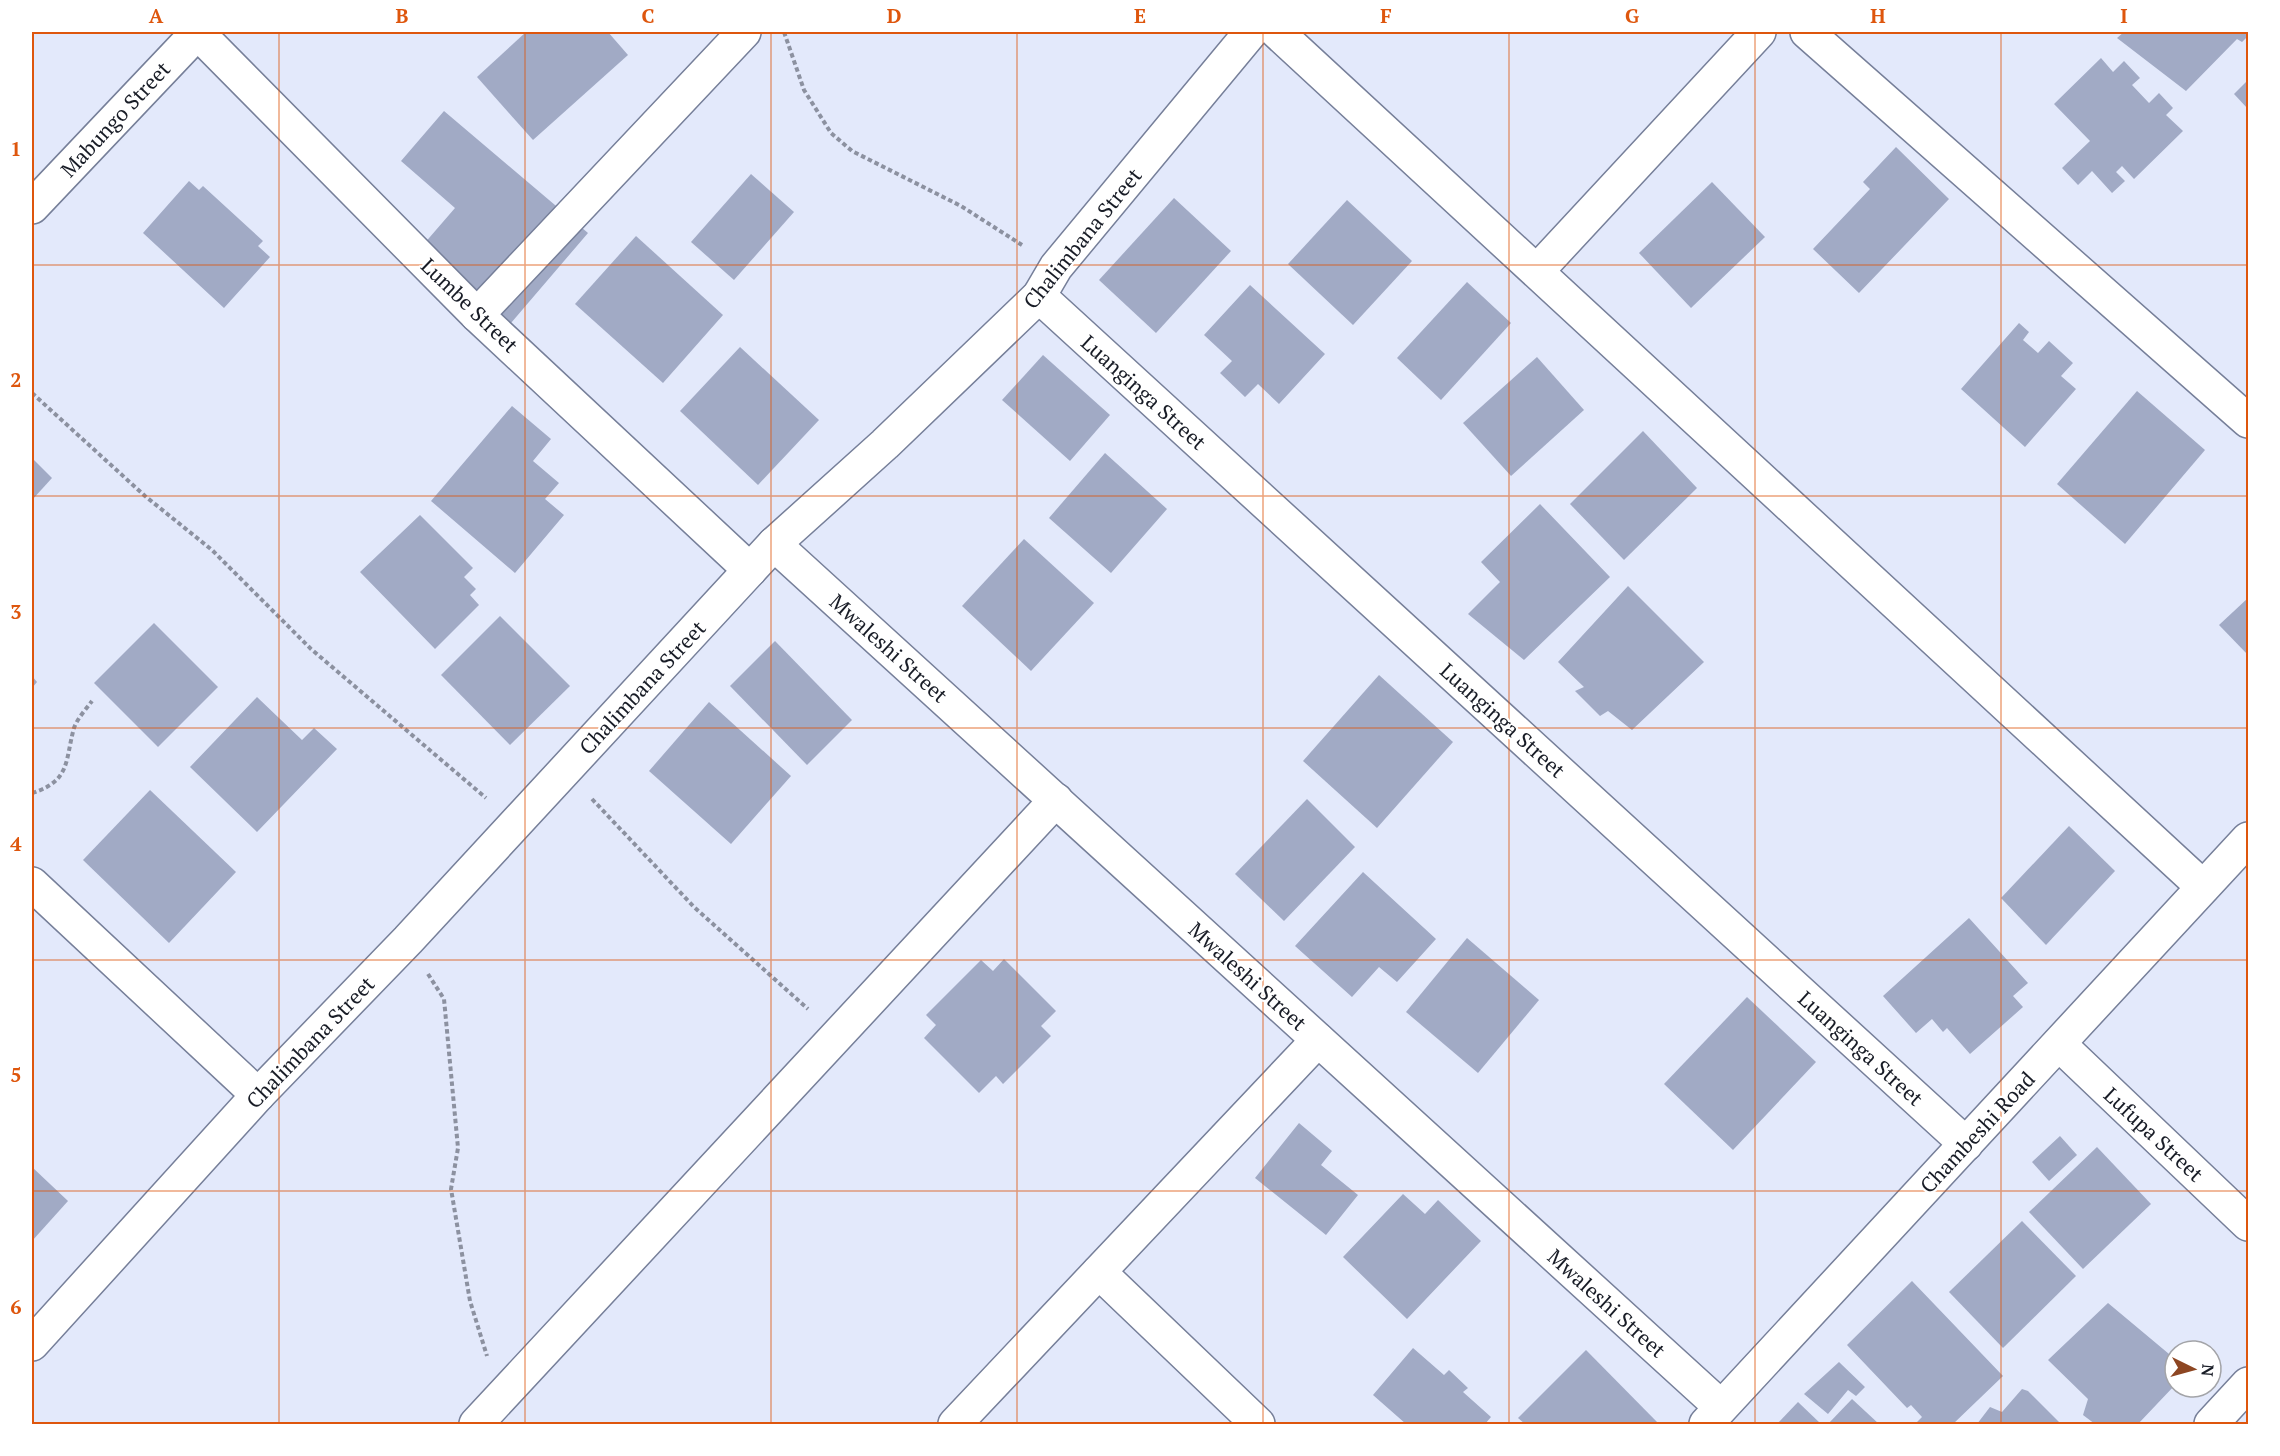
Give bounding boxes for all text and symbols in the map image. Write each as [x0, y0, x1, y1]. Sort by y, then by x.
text: A [149, 2, 164, 29]
text: B [396, 2, 409, 29]
text: C [641, 2, 655, 29]
text: D [887, 2, 901, 29]
text: E [1134, 2, 1146, 29]
text: F [1380, 2, 1392, 29]
text: G [1625, 2, 1639, 29]
text: H [1870, 2, 1886, 29]
text: I [2120, 2, 2128, 29]
street label: Mabungo Street [54, 55, 176, 183]
text: 1 [10, 135, 22, 162]
street label: Chalimbana Street [1017, 162, 1148, 314]
street label: Lumbe Street [415, 252, 525, 359]
street label: Luanginga Street [1075, 328, 1213, 456]
text: 2 [10, 366, 22, 393]
street label: Mwaleshi Street [824, 587, 954, 709]
text: 3 [10, 598, 22, 625]
street label: Chalimbana Street [573, 614, 712, 760]
street label: Luanginga Street [1434, 656, 1572, 784]
text: 4 [10, 830, 22, 857]
street label: Mwaleshi Street [1183, 915, 1313, 1037]
street label: Chalimbana Street [240, 970, 380, 1114]
street label: Luanginga Street [1792, 984, 1930, 1112]
text: 5 [10, 1061, 22, 1088]
street label: Chambeshi Road [1913, 1065, 2041, 1199]
street label: Lufupa Street [2098, 1081, 2210, 1187]
street label: Mwaleshi Street [1542, 1242, 1672, 1364]
text: 6 [10, 1293, 22, 1320]
north arrow [2163, 1339, 2223, 1399]
text: N [2196, 1363, 2219, 1377]

